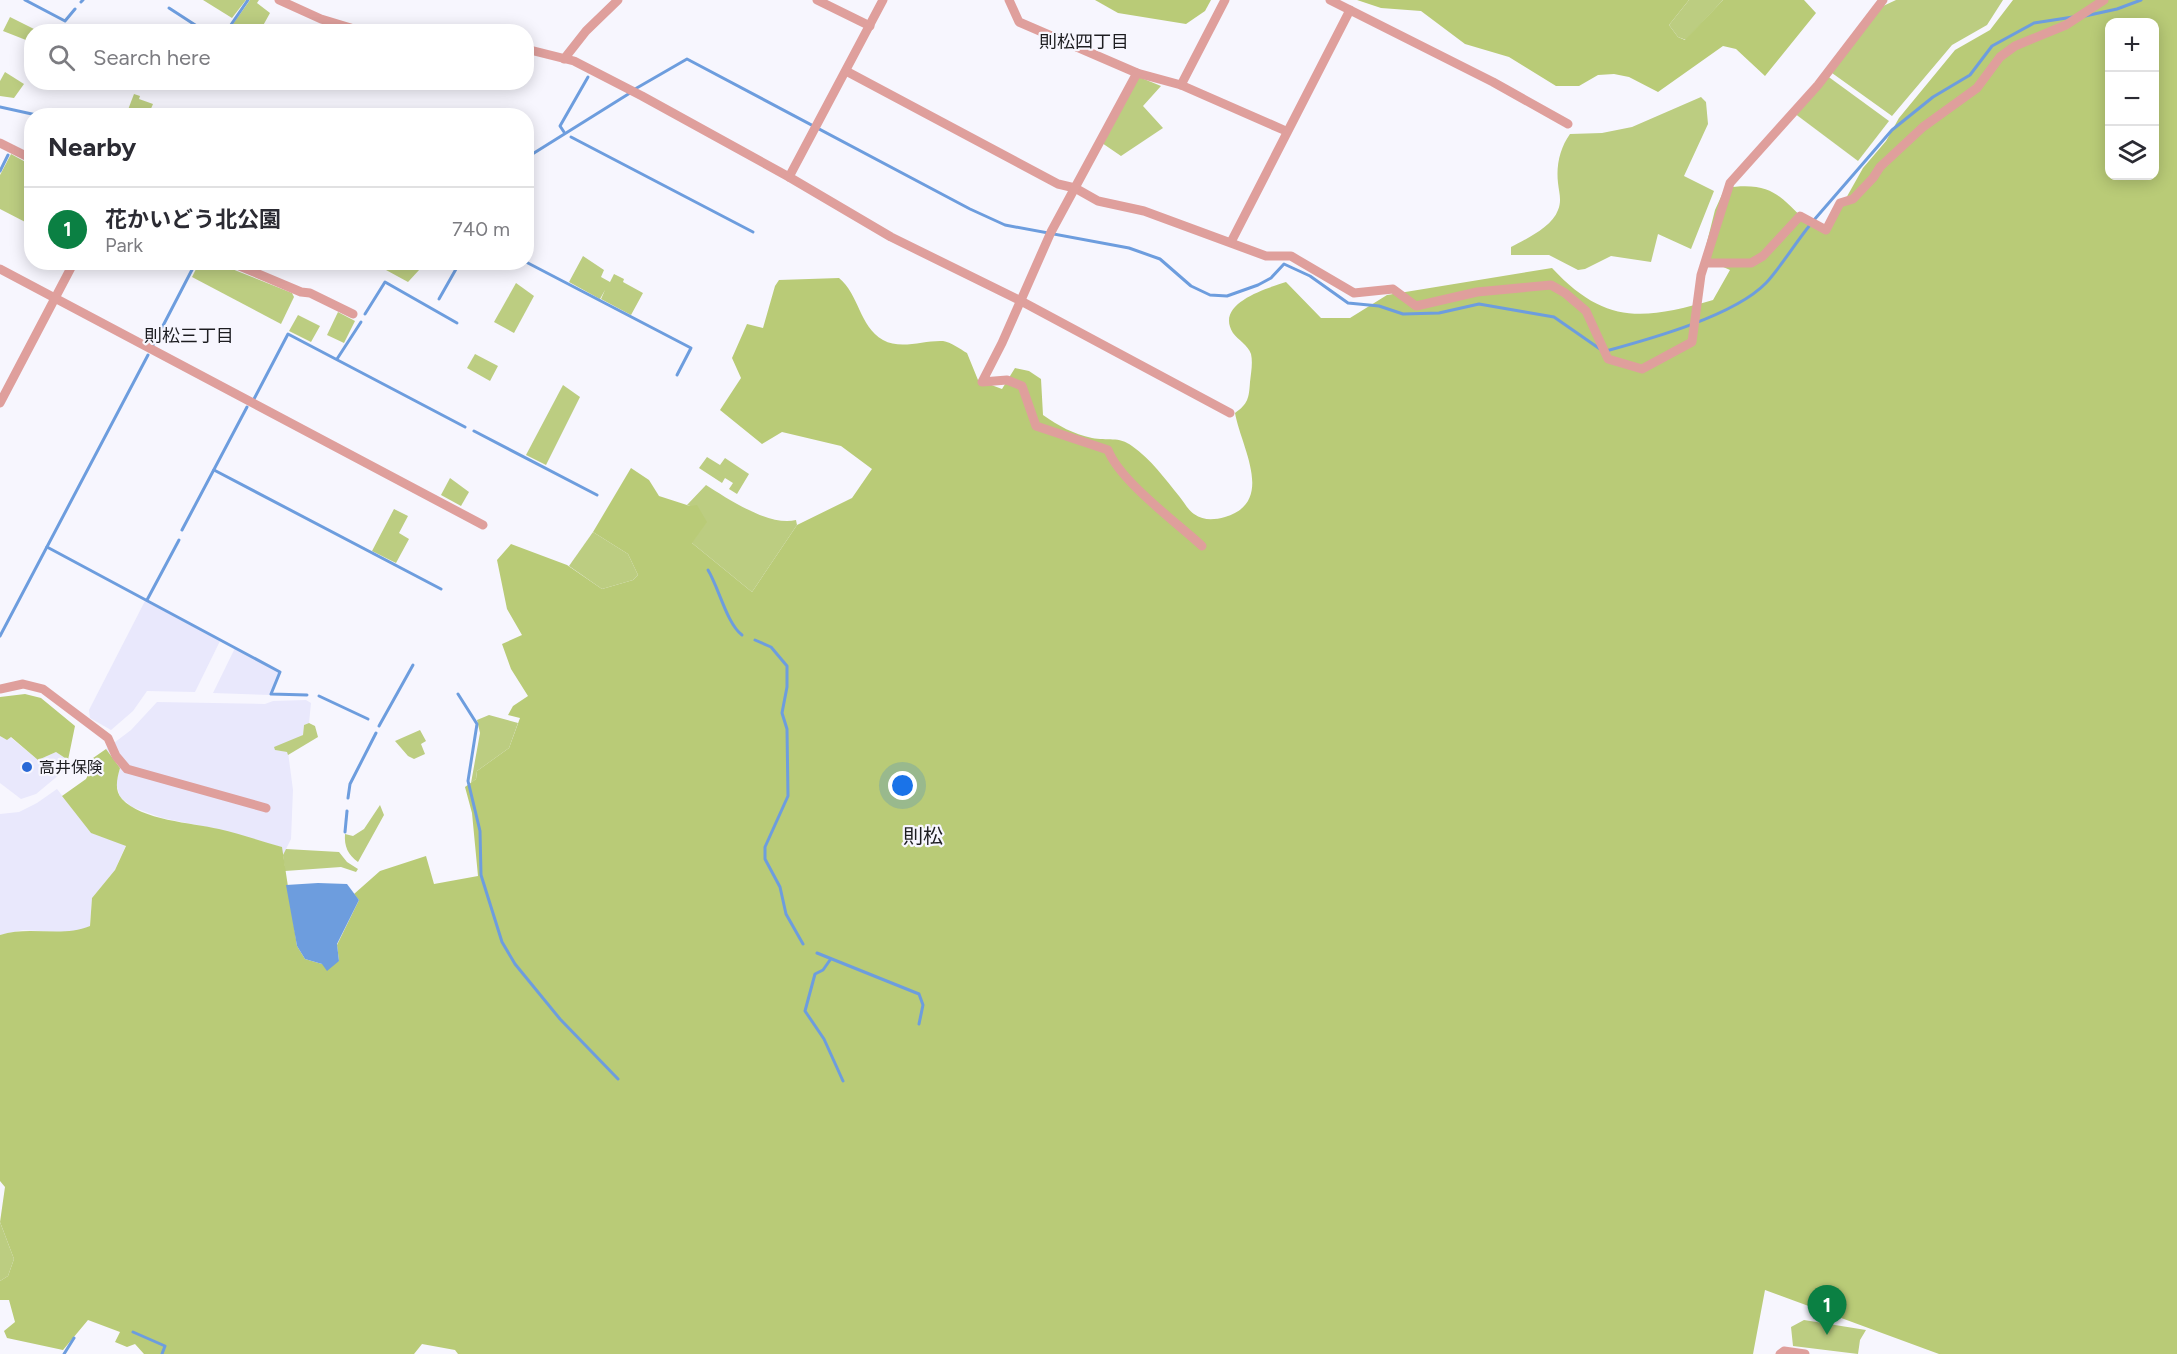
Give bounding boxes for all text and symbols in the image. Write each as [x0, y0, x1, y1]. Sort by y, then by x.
map controls [2105, 18, 2159, 180]
button: + [2105, 18, 2159, 72]
search box [24, 24, 534, 90]
district label: 則松四丁目 [1039, 31, 1129, 53]
icon: search [45, 41, 78, 74]
text: Search here [93, 44, 211, 71]
button: − [2105, 72, 2159, 126]
button: layers [2105, 126, 2159, 180]
text: Nearby [48, 131, 136, 163]
text: 花かいどう北公園 [105, 206, 281, 233]
text: 1 [63, 217, 72, 241]
text: 740 m [452, 217, 510, 241]
text: Park [105, 233, 143, 257]
district label: 則松三丁目 [144, 325, 234, 347]
place label: 高井保険 [39, 758, 103, 777]
marker: 高井保険 [20, 760, 34, 774]
your location [888, 771, 917, 800]
district label: 則松 [903, 824, 943, 848]
pin: 1 [1808, 1286, 1846, 1335]

